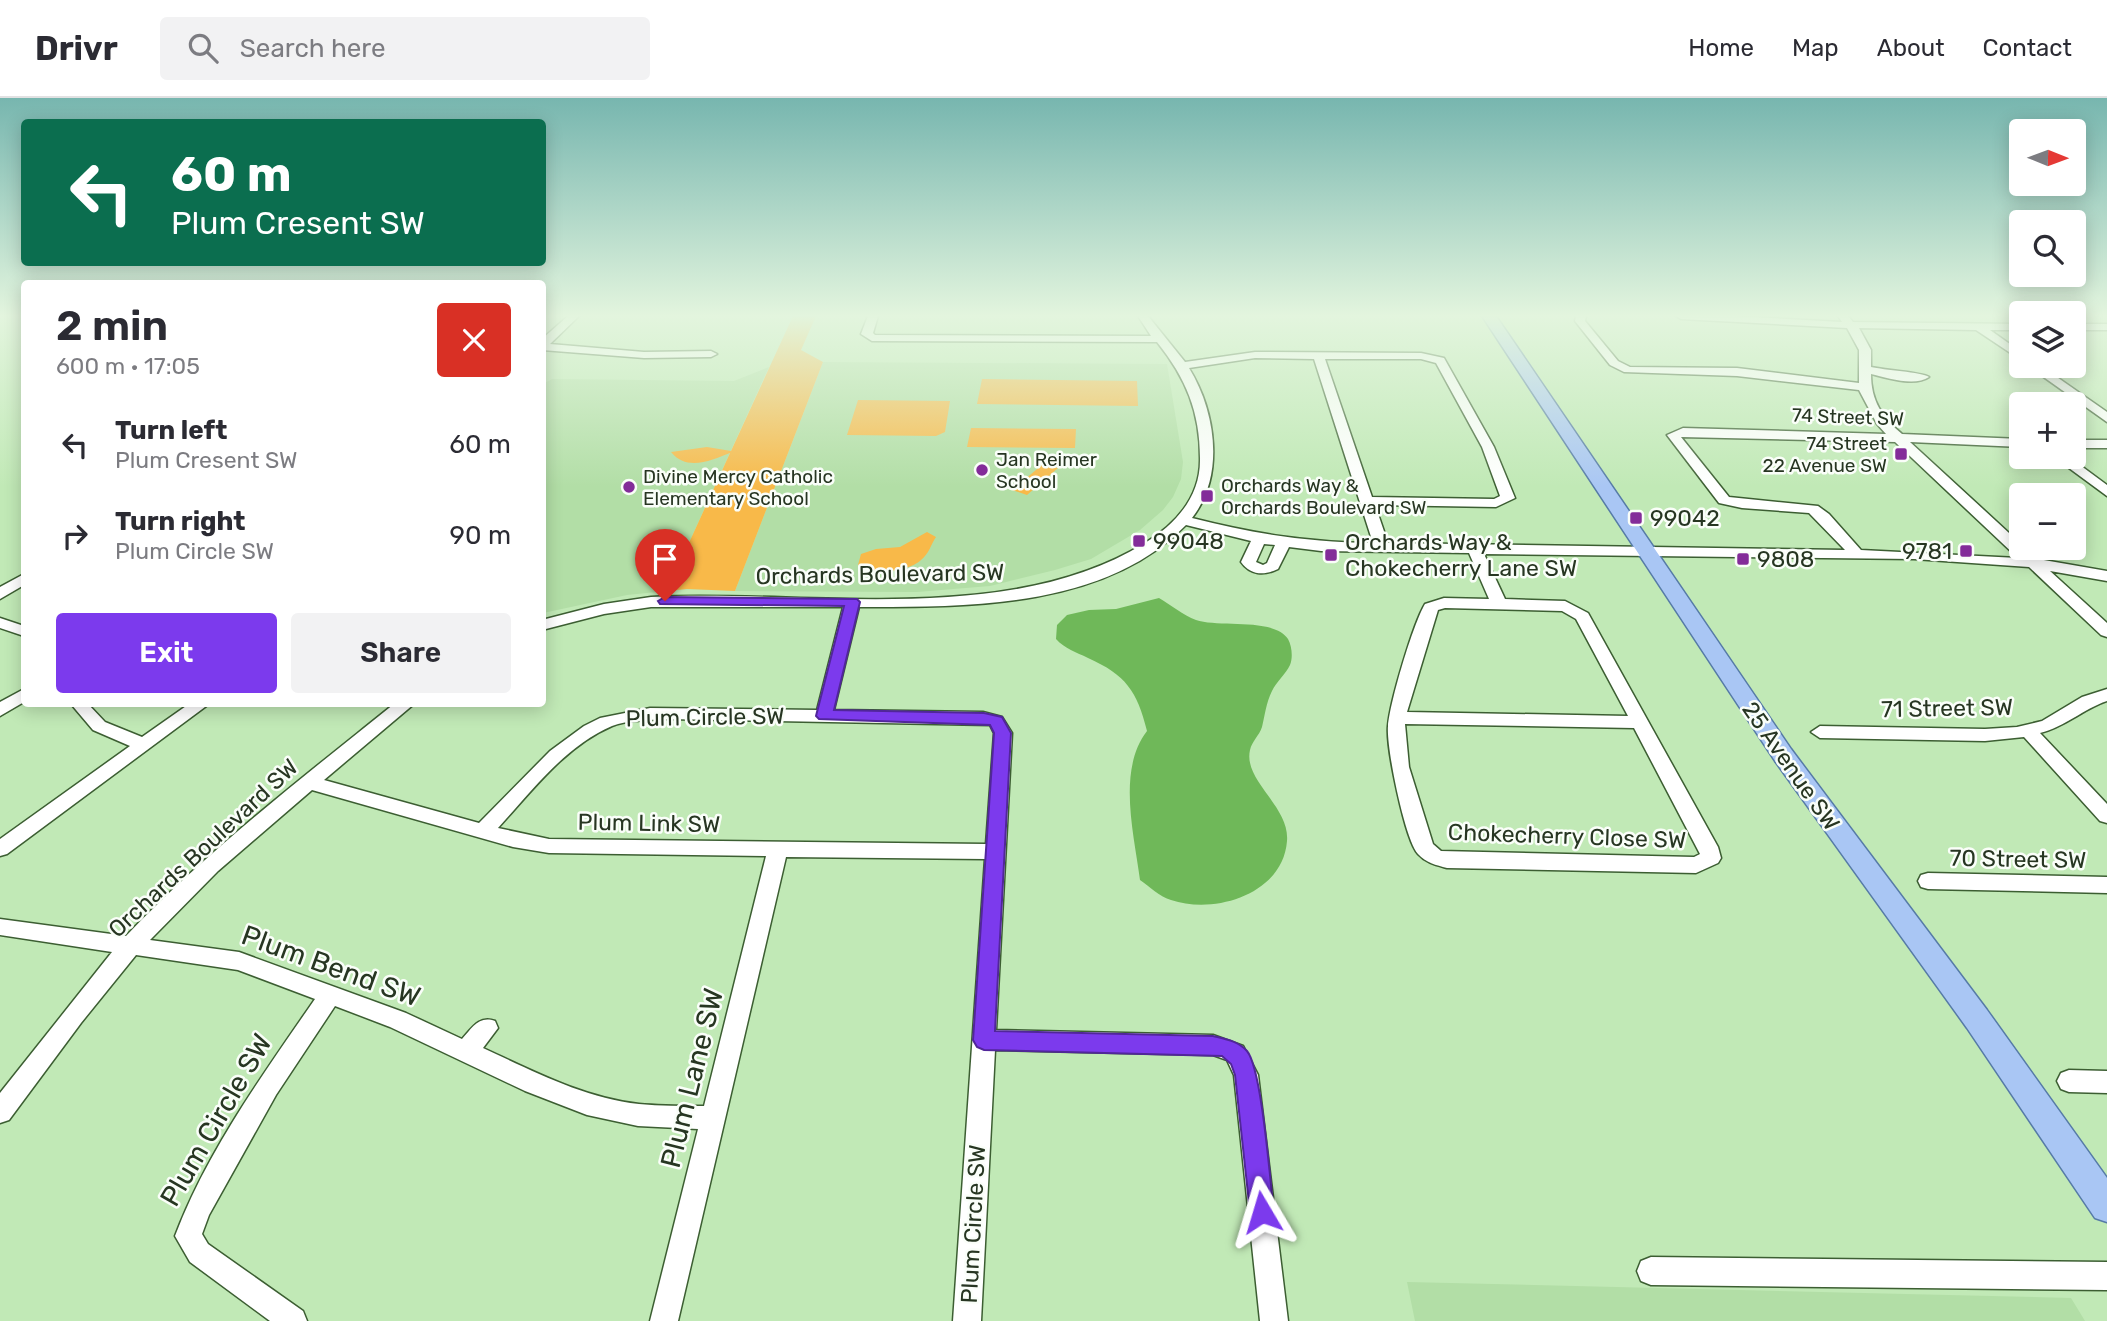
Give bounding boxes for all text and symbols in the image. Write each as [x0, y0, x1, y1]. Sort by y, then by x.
search box [160, 17, 650, 80]
text: Drivr [35, 29, 118, 68]
icon: search [184, 29, 222, 67]
text: Search here [240, 33, 386, 64]
text: Home [1688, 34, 1754, 62]
text: Map [1792, 34, 1839, 62]
text: About [1877, 34, 1945, 62]
text: Contact [1983, 34, 2072, 62]
north arrow [2009, 119, 2086, 196]
map controls [2009, 119, 2086, 560]
text: 60 m [171, 145, 292, 203]
icon: left [56, 147, 147, 238]
text: Plum Cresent SW [171, 204, 425, 242]
button: search [2009, 210, 2086, 287]
text: 2 min [56, 301, 168, 351]
button: layers [2009, 301, 2086, 378]
button: close [437, 303, 511, 377]
text: 600 m · 17:05 [56, 352, 200, 380]
button: + [2009, 392, 2086, 469]
street label: 74 Street SW [1792, 404, 1904, 430]
text: Turn left [115, 415, 227, 446]
icon: left [56, 426, 94, 464]
text: 60 m [449, 429, 511, 460]
place label: 74 Street 22 Avenue SW [1763, 432, 1888, 477]
text: Plum Cresent SW [115, 446, 298, 474]
marker: 74 Street 22 Avenue SW [1893, 446, 1909, 462]
place label: Jan Reimer School [996, 448, 1098, 493]
marker: Jan Reimer School [974, 462, 990, 478]
place label: Divine Mercy Catholic Elementary School [643, 465, 833, 510]
place label: Orchards Way & Orchards Boulevard SW [1221, 474, 1427, 519]
marker: Divine Mercy Catholic Elementary School [621, 479, 637, 495]
button: − [2009, 483, 2086, 560]
marker: Orchards Way & Orchards Boulevard SW [1199, 488, 1215, 504]
place label: 99042 [1650, 504, 1720, 532]
text: Turn right [115, 506, 245, 537]
marker: 99042 [1628, 510, 1644, 526]
icon: right [56, 517, 94, 555]
text: 90 m [450, 520, 511, 551]
place label: 99048 [1153, 527, 1224, 555]
place label: Orchards Way & Chokecherry Lane SW [1345, 528, 1577, 582]
pin [635, 529, 695, 601]
marker: 99048 [1131, 533, 1147, 549]
text: Plum Circle SW [115, 537, 274, 565]
place label: 9781 [1902, 537, 1952, 565]
icon: arrive [646, 540, 684, 578]
marker: 9781 [1958, 543, 1974, 559]
place label: 9808 [1757, 545, 1815, 573]
marker: Orchards Way & Chokecherry Lane SW [1323, 547, 1339, 563]
marker: 9808 [1735, 551, 1751, 567]
street label: Orchards Boulevard SW [755, 558, 1005, 590]
button: Exit [56, 613, 277, 693]
button: Share [291, 613, 511, 693]
street label: 71 Street SW [1881, 693, 2013, 723]
street label: 25 Avenue SW [1736, 696, 1846, 836]
street label: Plum Circle SW [625, 702, 785, 732]
street label: Orchards Boulevard SW [102, 753, 304, 943]
street label: Plum Link SW [578, 808, 720, 838]
street label: Chokecherry Close SW [1447, 818, 1687, 854]
street label: 70 Street SW [1949, 844, 2087, 874]
street label: Plum Bend SW [237, 918, 425, 1014]
street label: Plum Lane SW [654, 985, 730, 1171]
street label: Plum Circle SW [153, 1028, 279, 1212]
street label: Plum Circle SW [955, 1144, 991, 1304]
position arrow [1225, 1175, 1299, 1249]

